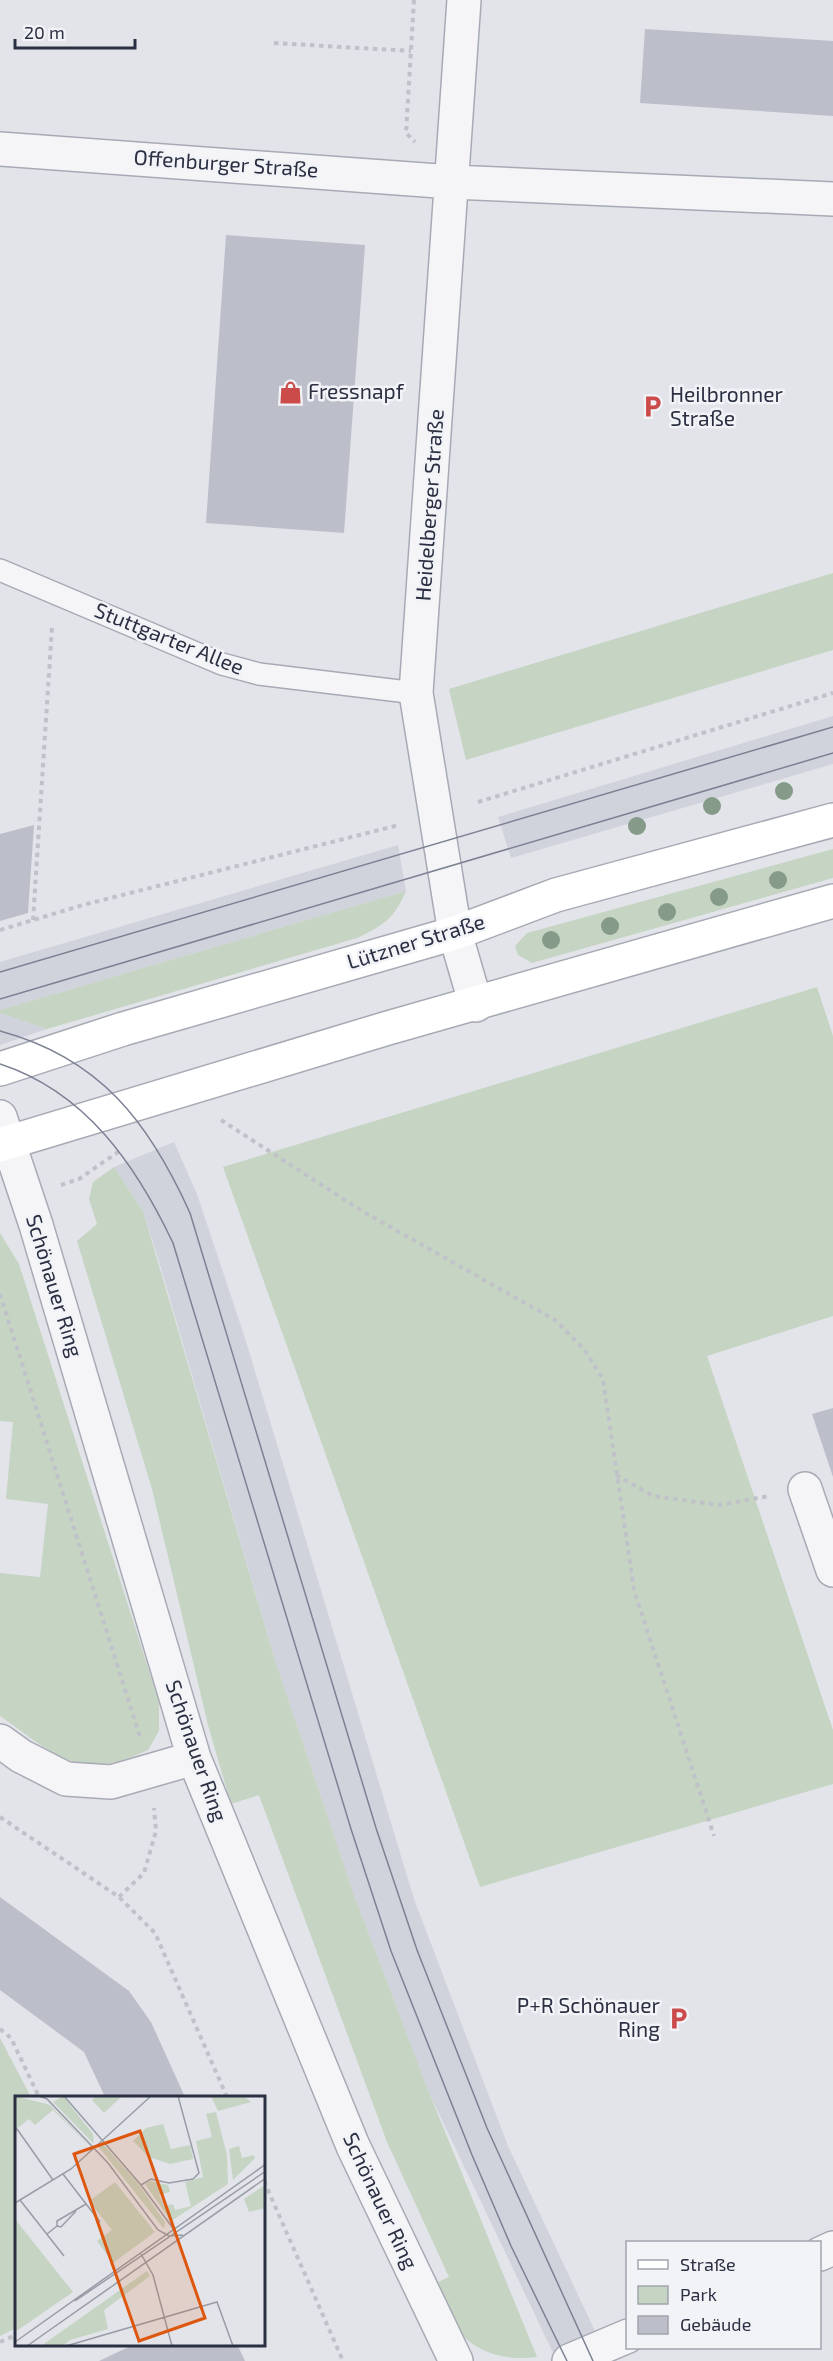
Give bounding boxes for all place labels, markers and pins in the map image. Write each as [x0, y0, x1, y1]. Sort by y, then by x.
place label: Fressnapf [308, 378, 405, 403]
shop icon: Fressnapf [277, 379, 303, 405]
place label: Heilbronner Straße [670, 381, 783, 430]
parking icon: Heilbronner Straße [639, 394, 665, 420]
place label: P+R Schönauer Ring [517, 1992, 661, 2041]
parking icon: P+R Schönauer Ring [665, 2005, 691, 2031]

